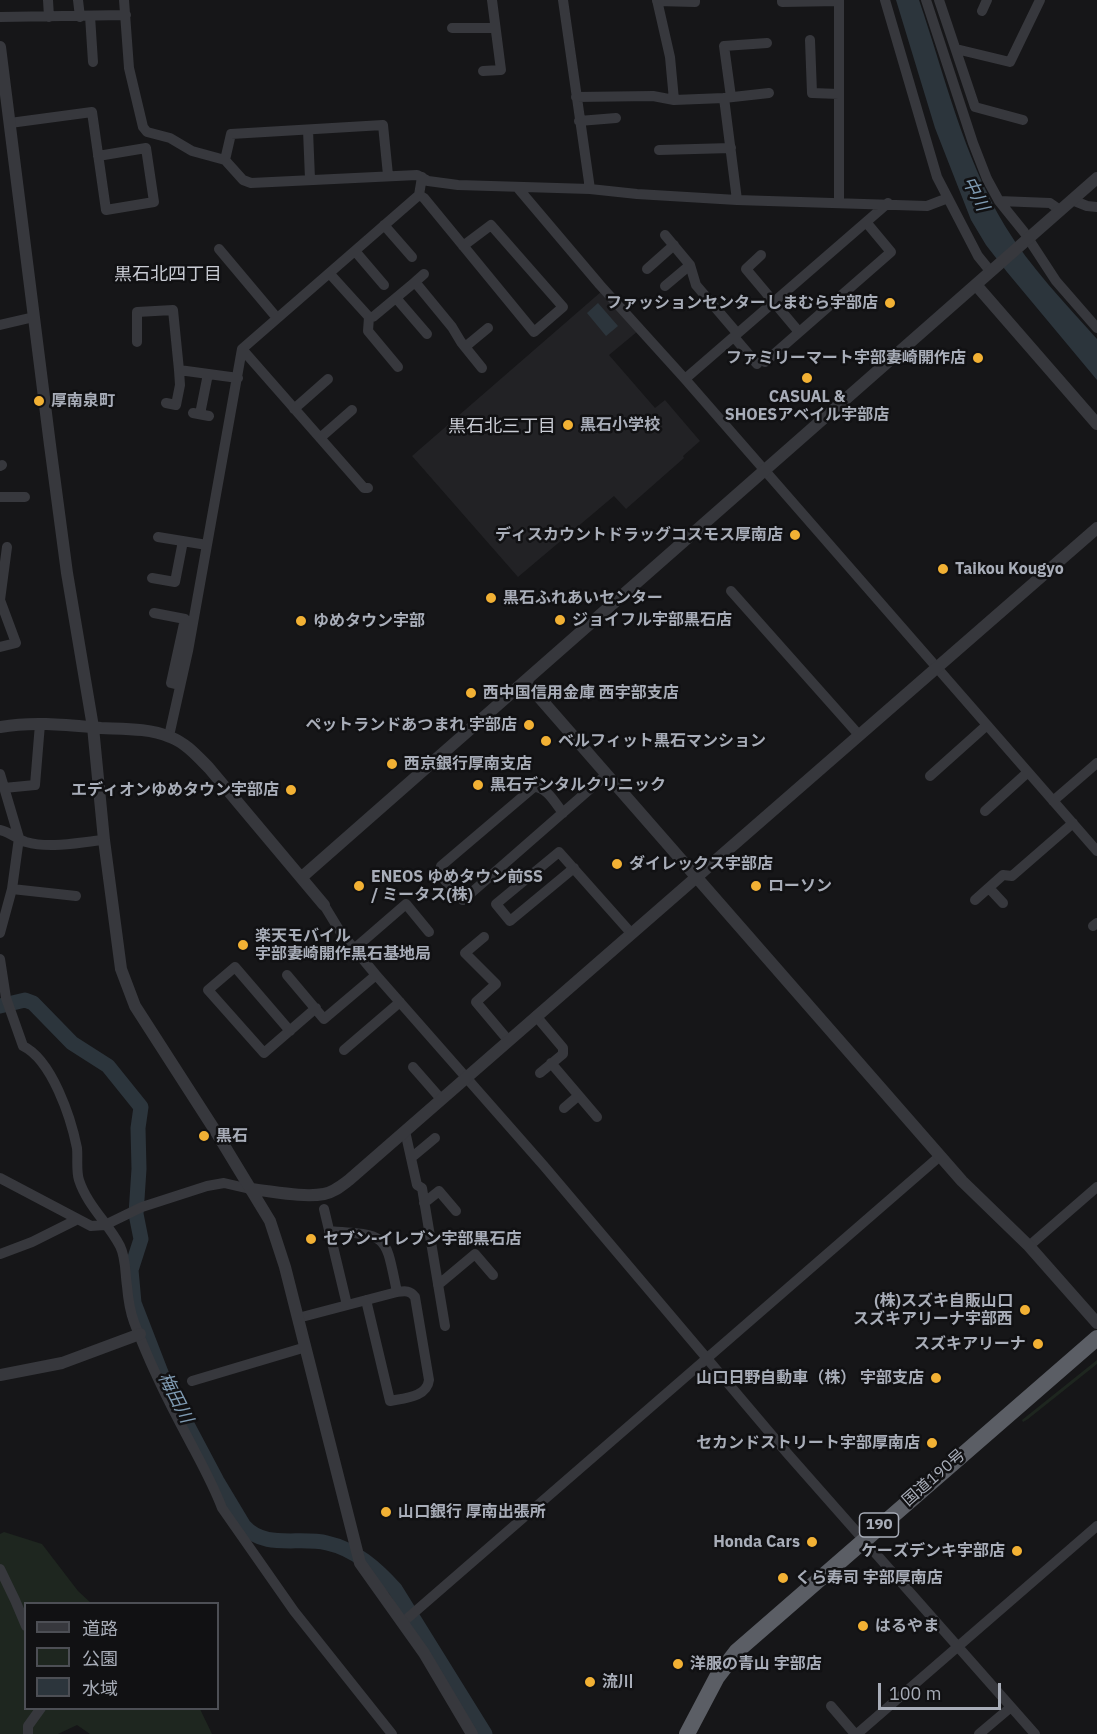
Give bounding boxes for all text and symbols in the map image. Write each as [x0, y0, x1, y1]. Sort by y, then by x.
water label: 中川 [957, 173, 993, 215]
district label: 黒石北四丁目 [114, 264, 222, 286]
place label: ファッションセンターしまむら宇部店 [606, 293, 878, 313]
marker: ファッションセンターしまむら宇部店 [883, 296, 897, 310]
place label: ファミリーマート宇部妻崎開作店 [726, 348, 966, 368]
marker: ファミリーマート宇部妻崎開作店 [971, 351, 985, 365]
marker: CASUAL & SHOESアベイル宇部店 [800, 371, 814, 385]
place label: CASUAL & SHOESアベイル宇部店 [725, 387, 889, 425]
place label: 厚南泉町 [51, 391, 115, 411]
marker: 厚南泉町 [32, 394, 46, 408]
place label: 黒石小学校 [580, 415, 660, 435]
district label: 黒石北三丁目 [448, 416, 556, 438]
marker: 黒石小学校 [561, 418, 575, 432]
place label: ディスカウントドラッグコスモス厚南店 [495, 525, 783, 545]
marker: ディスカウントドラッグコスモス厚南店 [788, 528, 802, 542]
place label: Taikou Kougyo [955, 559, 1064, 579]
marker: Taikou Kougyo [936, 562, 950, 576]
place label: 黒石ふれあいセンター [503, 588, 663, 608]
marker: 黒石ふれあいセンター [484, 591, 498, 605]
place label: ジョイフル宇部黒石店 [572, 610, 732, 630]
place label: ゆめタウン宇部 [313, 611, 425, 631]
marker: ジョイフル宇部黒石店 [553, 613, 567, 627]
marker: ゆめタウン宇部 [294, 614, 308, 628]
place label: 西中国信用金庫 西宇部支店 [483, 683, 679, 703]
marker: 西中国信用金庫 西宇部支店 [464, 686, 478, 700]
place label: ペットランドあつまれ 宇部店 [305, 715, 517, 735]
marker: ペットランドあつまれ 宇部店 [522, 718, 536, 732]
place label: ベルフィット黒石マンション [558, 731, 766, 751]
marker: ベルフィット黒石マンション [539, 734, 553, 748]
place label: 西京銀行厚南支店 [404, 754, 532, 774]
marker: 西京銀行厚南支店 [385, 757, 399, 771]
place label: 黒石デンタルクリニック [490, 775, 666, 795]
marker: 黒石デンタルクリニック [471, 778, 485, 792]
place label: エディオンゆめタウン宇部店 [71, 780, 279, 800]
marker: エディオンゆめタウン宇部店 [284, 783, 298, 797]
place label: ダイレックス宇部店 [629, 854, 773, 874]
marker: ダイレックス宇部店 [610, 857, 624, 871]
place label: ENEOS ゆめタウン前SS / ミータス(株) [371, 867, 543, 905]
place label: ローソン [768, 876, 832, 896]
marker: ENEOS ゆめタウン前SS / ミータス(株) [352, 879, 366, 893]
marker: ローソン [749, 879, 763, 893]
place label: 楽天モバイル 宇部妻崎開作黒石基地局 [255, 926, 431, 964]
marker: 楽天モバイル 宇部妻崎開作黒石基地局 [236, 938, 250, 952]
place label: 黒石 [216, 1126, 248, 1146]
marker: 黒石 [197, 1129, 211, 1143]
place label: セブン-イレブン宇部黒石店 [323, 1229, 521, 1249]
marker: セブン-イレブン宇部黒石店 [304, 1232, 318, 1246]
place label: (株)スズキ自販山口 スズキアリーナ宇部西 [853, 1291, 1013, 1329]
marker: (株)スズキ自販山口 スズキアリーナ宇部西 [1018, 1303, 1032, 1317]
place label: スズキアリーナ [914, 1334, 1026, 1354]
marker: スズキアリーナ [1031, 1337, 1045, 1351]
place label: 山口日野自動車（株） 宇部支店 [696, 1368, 924, 1388]
water label: 梅田川 [153, 1369, 197, 1427]
marker: 山口日野自動車（株） 宇部支店 [929, 1371, 943, 1385]
place label: セカンドストリート宇部厚南店 [696, 1433, 920, 1453]
marker: セカンドストリート宇部厚南店 [925, 1436, 939, 1450]
street label: 国道190号 [899, 1446, 969, 1510]
place label: 山口銀行 厚南出張所 [398, 1502, 546, 1522]
marker: 山口銀行 厚南出張所 [379, 1505, 393, 1519]
road number: 190 [860, 1513, 898, 1537]
place label: Honda Cars [713, 1532, 800, 1552]
marker: Honda Cars [805, 1535, 819, 1549]
place label: ケーズデンキ宇部店 [861, 1541, 1005, 1561]
marker: ケーズデンキ宇部店 [1010, 1544, 1024, 1558]
place label: くら寿司 宇部厚南店 [795, 1568, 943, 1588]
marker: くら寿司 宇部厚南店 [776, 1571, 790, 1585]
legend [24, 1602, 219, 1710]
place label: はるやま [875, 1616, 939, 1636]
text: 道路 [82, 1617, 118, 1640]
marker: はるやま [856, 1619, 870, 1633]
text: 公園 [82, 1647, 118, 1670]
place label: 洋服の青山 宇部店 [690, 1654, 822, 1674]
marker: 洋服の青山 宇部店 [671, 1657, 685, 1671]
scale bar [881, 1671, 1004, 1709]
place label: 流川 [602, 1672, 634, 1692]
marker: 流川 [583, 1675, 597, 1689]
text: 水域 [82, 1677, 118, 1700]
text: 100 m [889, 1682, 941, 1705]

